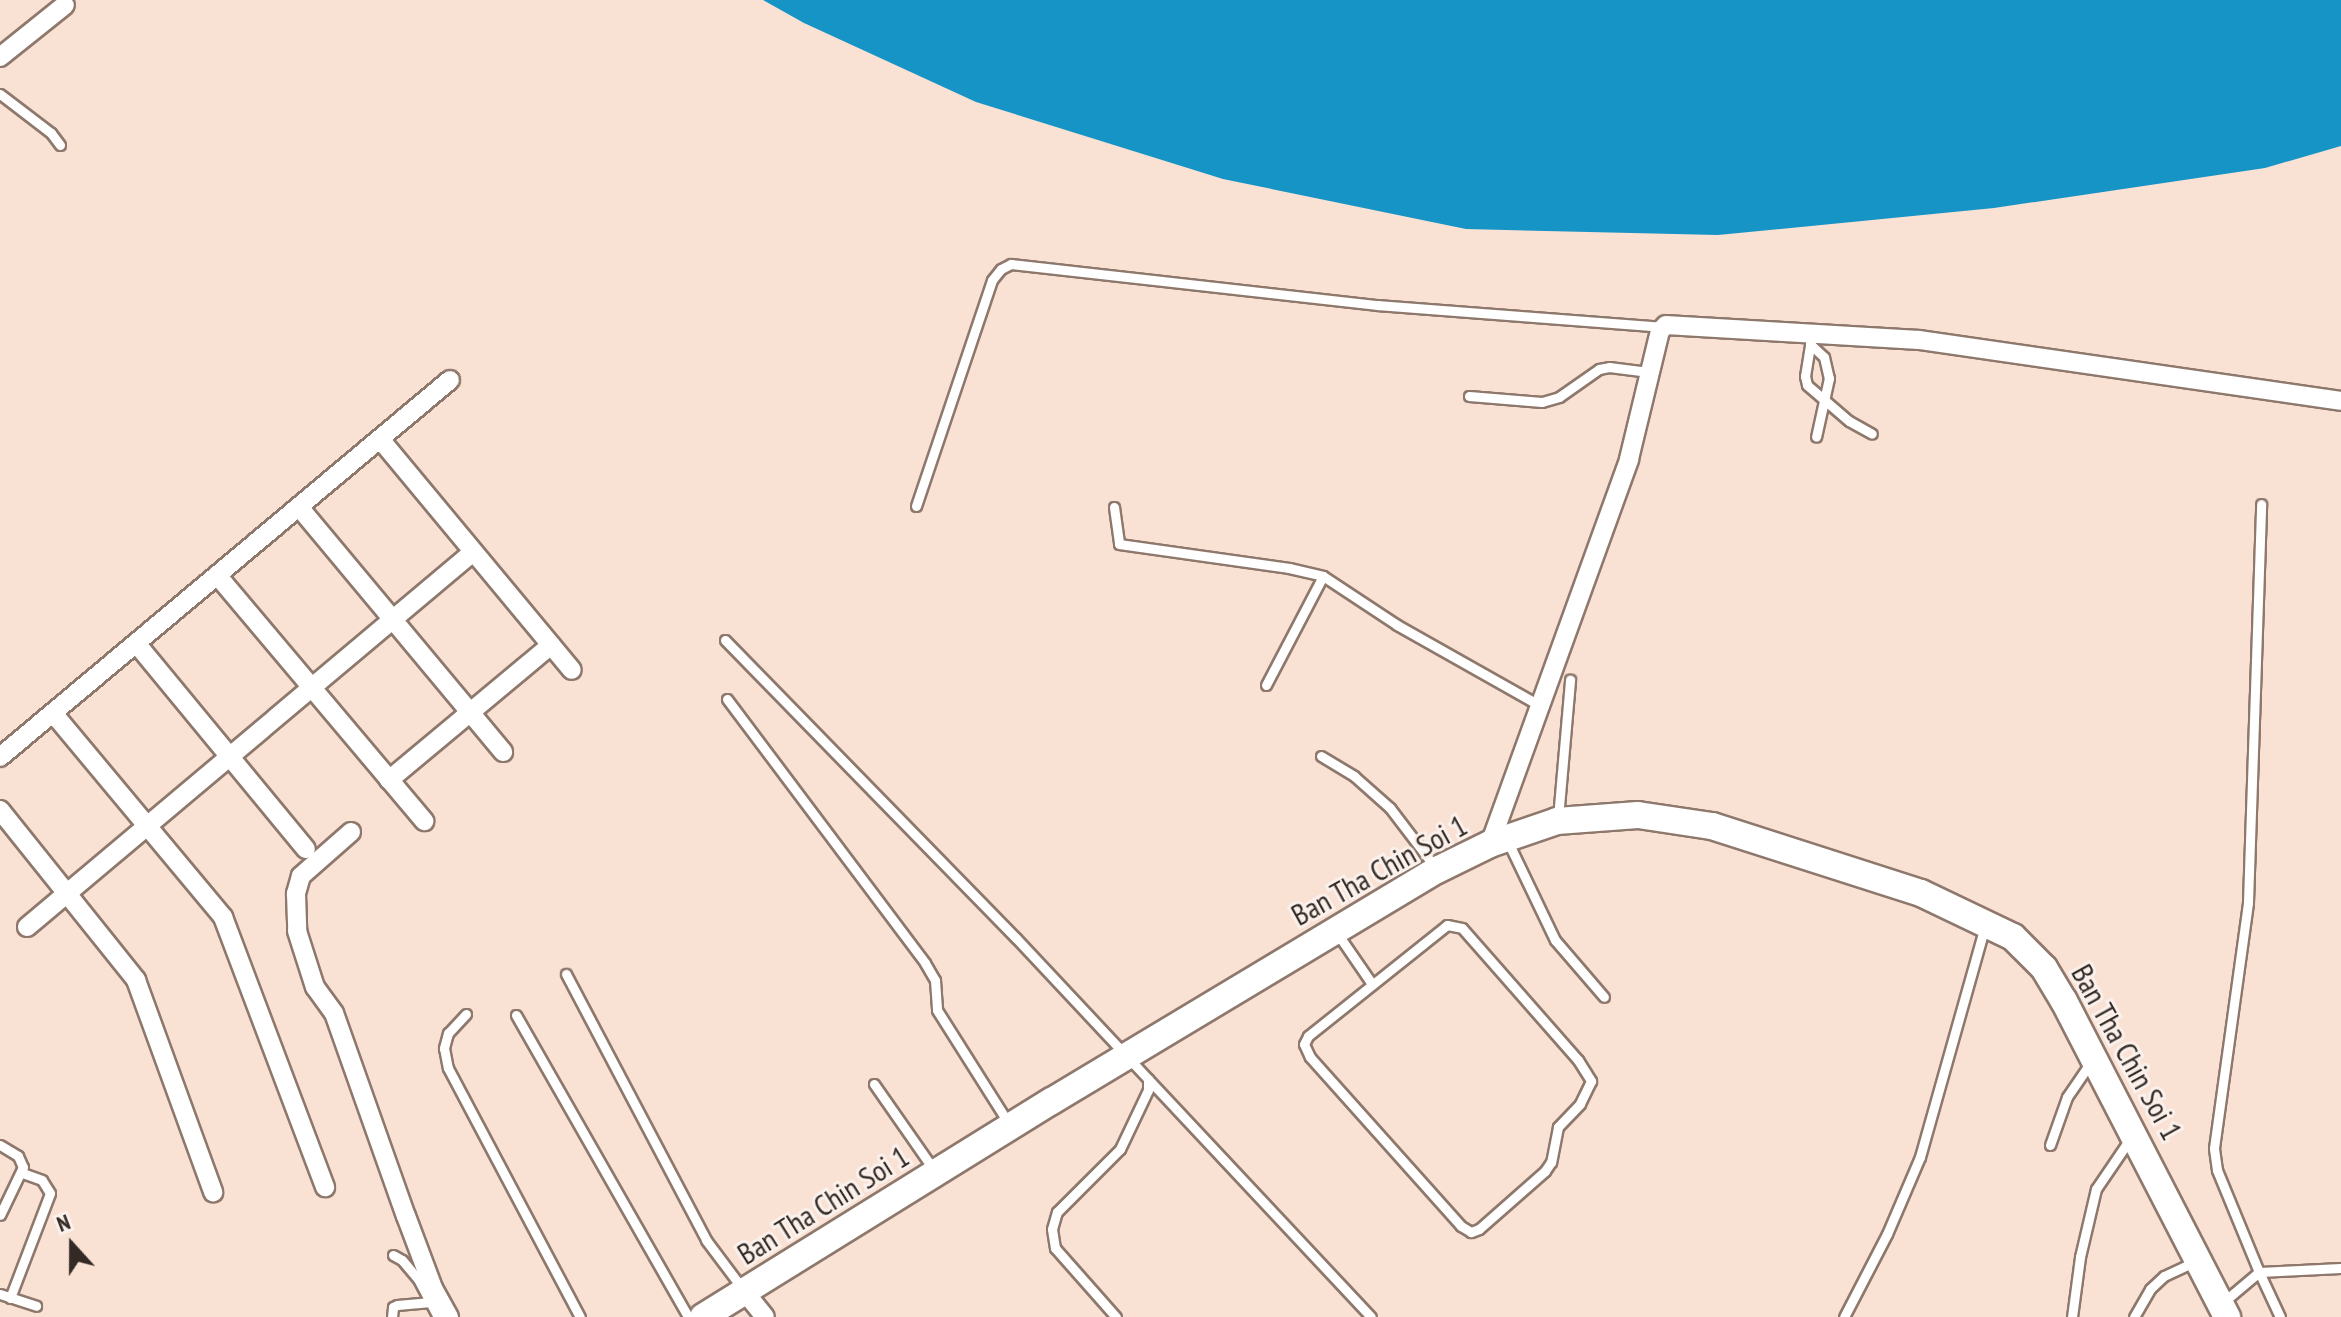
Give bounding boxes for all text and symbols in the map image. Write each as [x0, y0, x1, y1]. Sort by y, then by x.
street label: Ban Tha Chin Soi 1 [1285, 807, 1473, 933]
street label: Ban Tha Chin Soi 1 [2064, 958, 2190, 1146]
street label: Ban Tha Chin Soi 1 [730, 1138, 916, 1272]
north arrow [32, 1205, 112, 1285]
text: N [53, 1207, 74, 1238]

